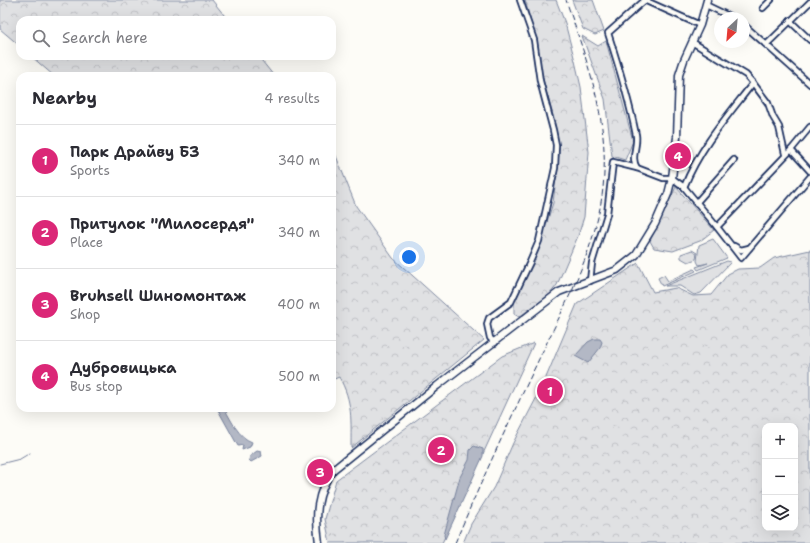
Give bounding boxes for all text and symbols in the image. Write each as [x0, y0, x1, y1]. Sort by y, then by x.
north arrow [714, 12, 750, 48]
search box [16, 16, 336, 60]
icon: search [30, 27, 52, 49]
text: Search here [62, 28, 148, 48]
text: Nearby [32, 87, 97, 109]
text: 4 results [264, 90, 320, 107]
pin: 4 [665, 141, 691, 171]
text: Парк Драйву Б3 [70, 142, 200, 162]
text: 1 [42, 152, 48, 169]
text: 340 m [278, 152, 320, 169]
text: Sports [70, 162, 110, 179]
text: Притулок "Милосердя" [70, 214, 254, 234]
text: 2 [40, 224, 50, 241]
text: 340 m [278, 224, 320, 241]
text: Place [70, 234, 103, 251]
your location [399, 247, 419, 267]
text: Bruhsell Шиномонтаж [70, 286, 246, 306]
text: 3 [40, 296, 50, 313]
text: 400 m [277, 296, 320, 313]
text: Shop [70, 306, 100, 323]
text: Дубровицька [70, 358, 177, 378]
text: 4 [40, 368, 50, 385]
text: 500 m [278, 368, 320, 385]
pin: 1 [537, 376, 563, 406]
text: Bus stop [70, 378, 122, 395]
map controls [762, 423, 798, 531]
button: + [762, 423, 798, 459]
pin: 2 [428, 435, 454, 465]
pin: 3 [307, 457, 333, 487]
button: − [762, 459, 798, 495]
button: layers [762, 495, 798, 531]

